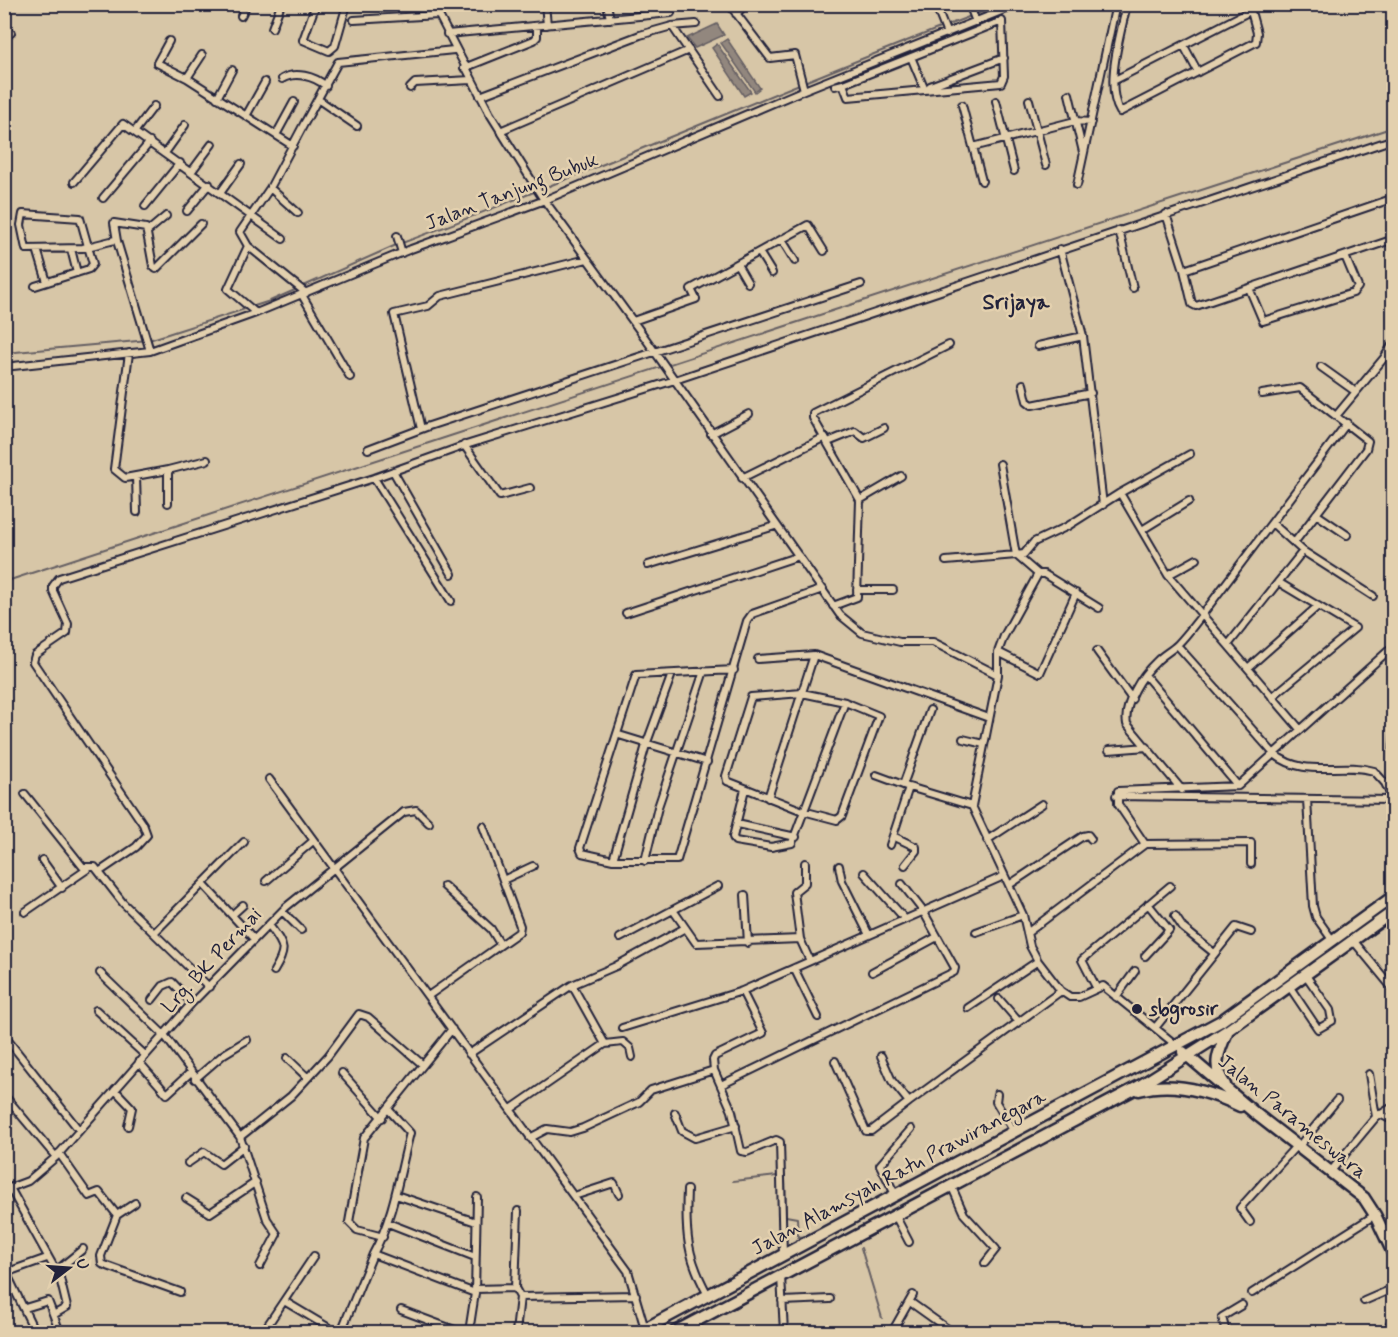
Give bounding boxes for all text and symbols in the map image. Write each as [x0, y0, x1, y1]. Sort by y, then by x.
street label: Jalan Tanjung Bubuk [422, 147, 603, 239]
district label: Srijaya [983, 289, 1050, 318]
street label: Lrg. BK Permai [156, 902, 269, 1020]
place label: sbgrosir [1148, 996, 1219, 1025]
marker: sbgrosir [1130, 1002, 1144, 1016]
street label: Jalan Parameswara [1212, 1049, 1372, 1185]
street label: Jalan Alamsyah Ratu Prawiranegara [747, 1083, 1052, 1263]
north arrow [39, 1238, 99, 1298]
text: U [70, 1256, 93, 1272]

